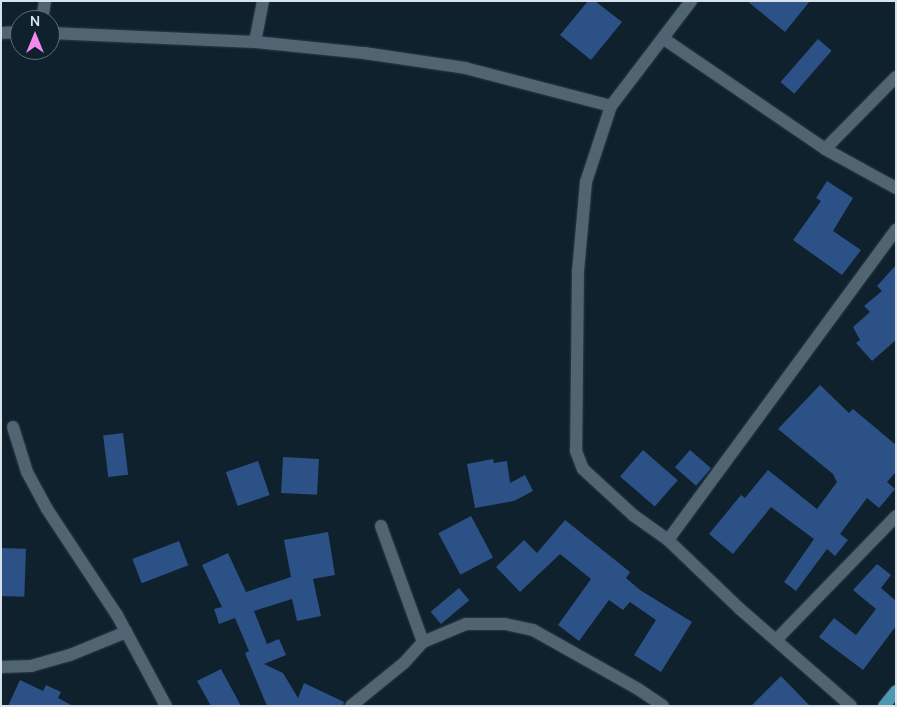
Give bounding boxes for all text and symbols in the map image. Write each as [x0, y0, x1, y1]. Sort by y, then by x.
north arrow [10, 10, 60, 60]
text: N [30, 11, 40, 30]

